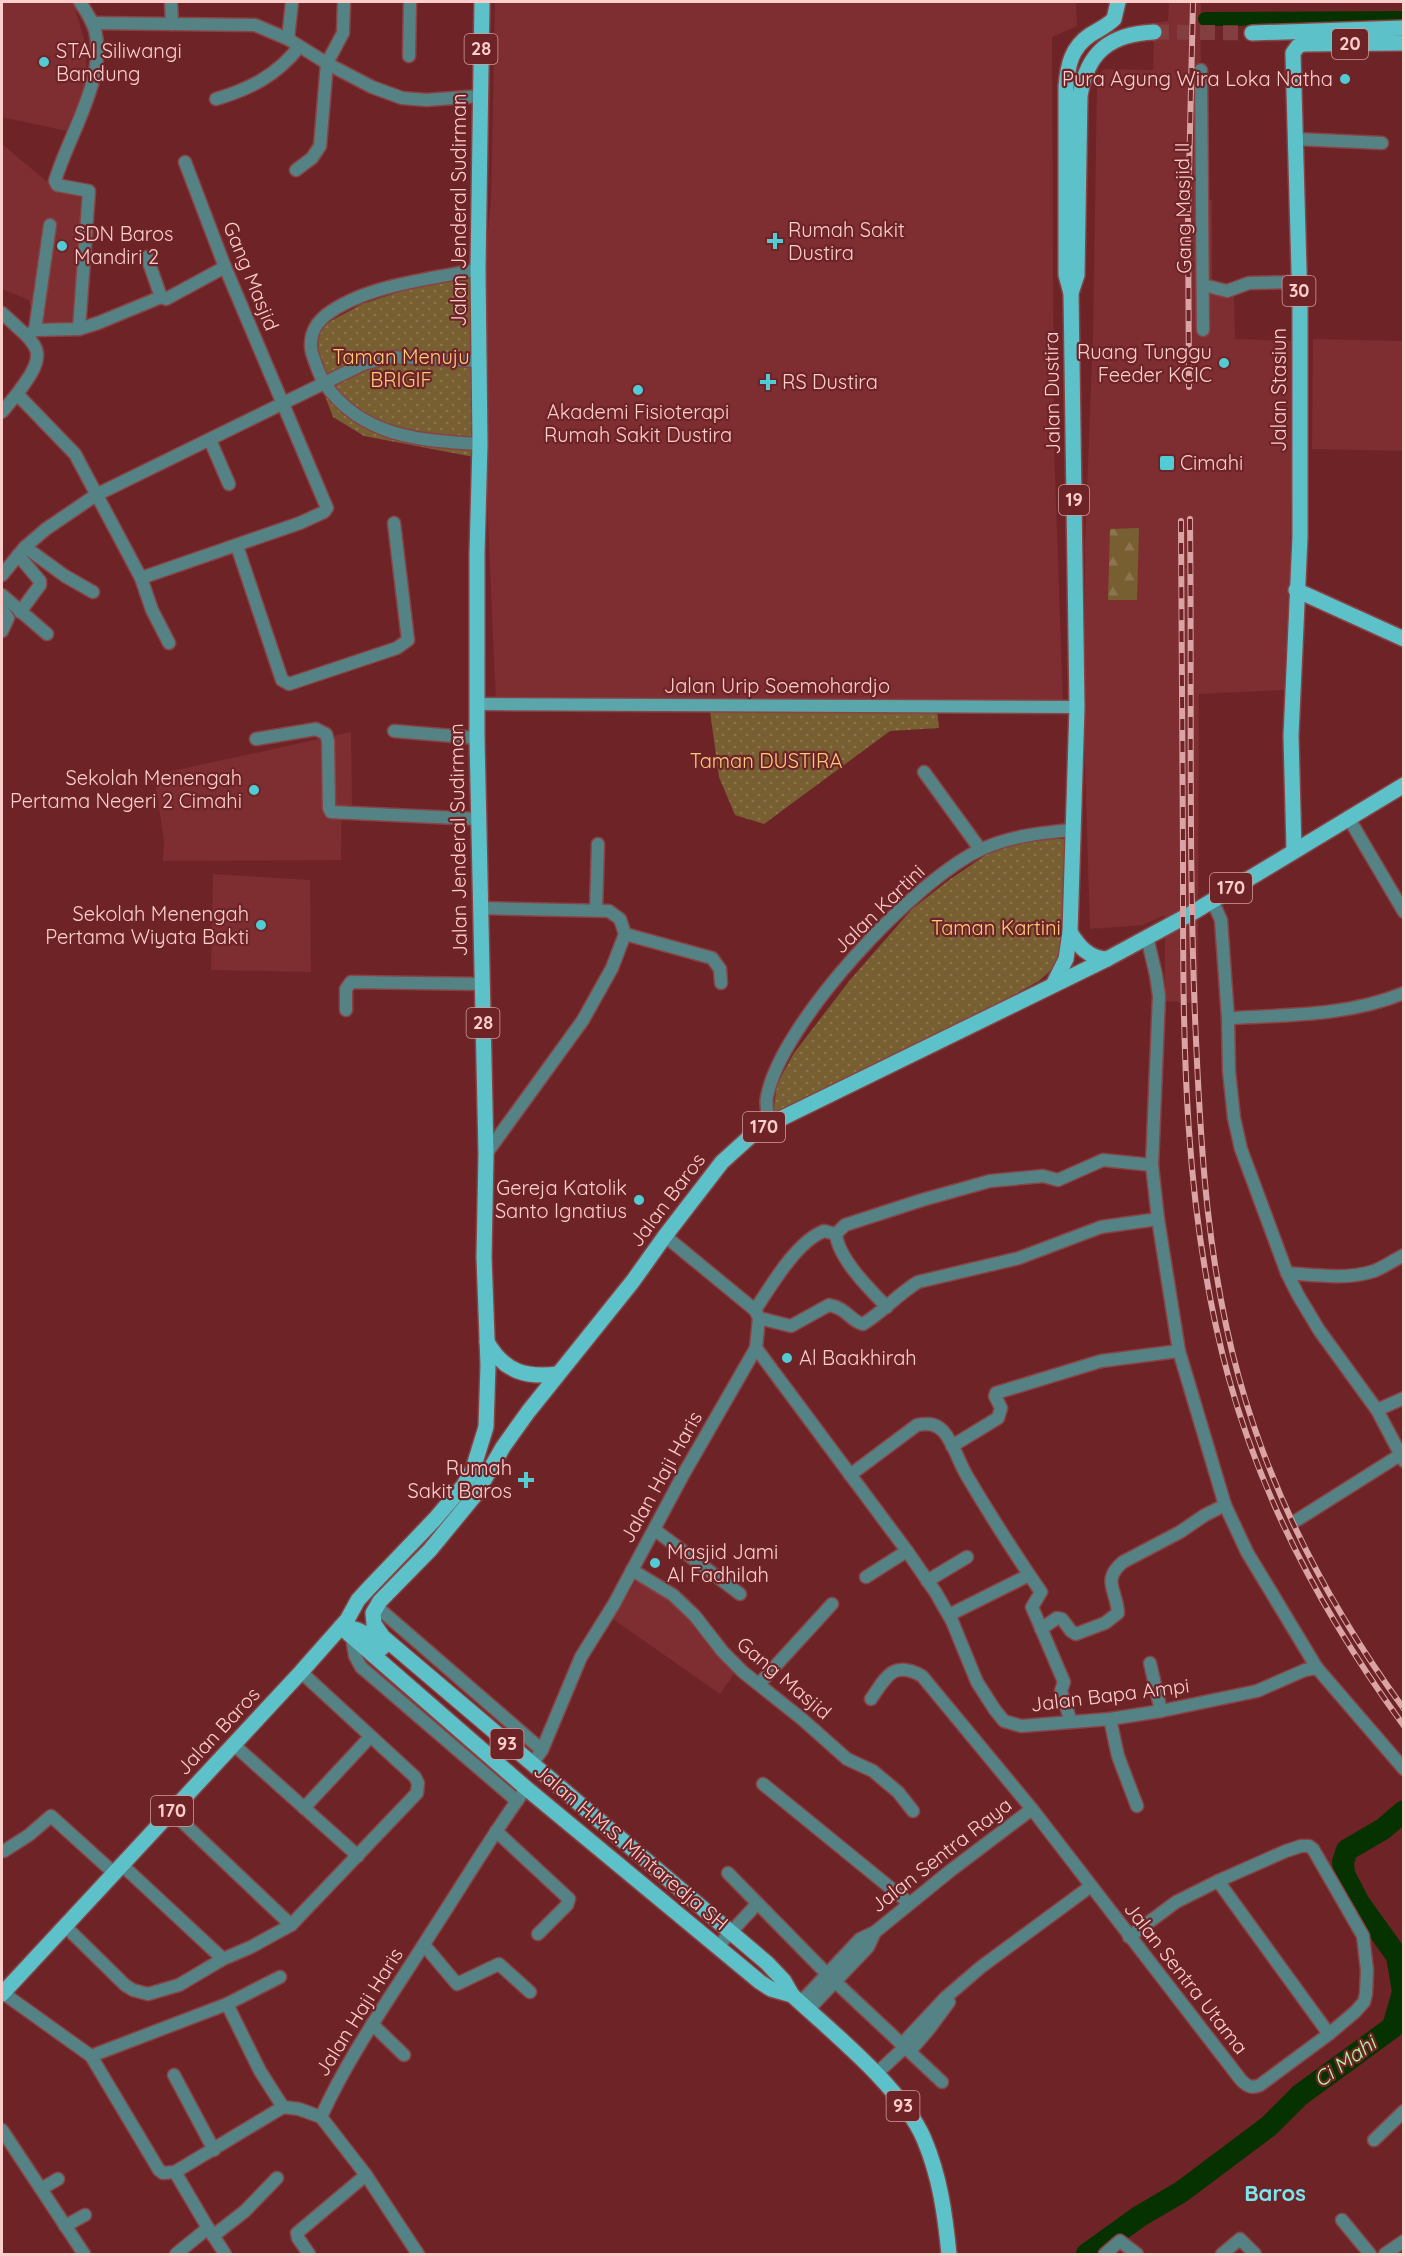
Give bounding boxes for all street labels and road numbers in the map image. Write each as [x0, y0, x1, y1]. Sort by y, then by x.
road number: 20 [1332, 29, 1368, 59]
road number: 28 [464, 34, 498, 64]
street label: Jalan Jenderal Sudirman [446, 93, 471, 327]
street label: Gang Masjid II [1169, 142, 1196, 274]
street label: Gang Masjid [218, 218, 285, 334]
road number: 30 [1282, 276, 1316, 306]
street label: Jalan Stasiun [1266, 328, 1291, 452]
street label: Jalan Dustira [1038, 331, 1065, 455]
road number: 19 [1059, 485, 1089, 515]
street label: Jalan Urip Soemohardjo [664, 673, 890, 698]
street label: Jalan Jenderal Sudirman [443, 723, 472, 957]
street label: Jalan Kartini [828, 859, 930, 958]
road number: 170 [1210, 873, 1252, 903]
road number: 28 [466, 1008, 500, 1038]
road number: 170 [743, 1112, 785, 1142]
street label: Jalan Baros [623, 1148, 710, 1252]
street label: Jalan Haji Haris [614, 1406, 707, 1547]
street label: Gang Masjid [732, 1631, 837, 1724]
street label: Jalan Bapa Ampi [1029, 1672, 1191, 1717]
street label: Jalan Baros [171, 1681, 265, 1780]
road number: 93 [490, 1729, 524, 1759]
street label: Jalan H.M.S. Mintaredja SH [529, 1758, 734, 1935]
street label: Jalan Sentra Raya [865, 1792, 1016, 1917]
road number: 170 [151, 1796, 193, 1826]
street label: Jalan Sentra Utama [1119, 1896, 1254, 2059]
street label: Jalan Haji Haris [309, 1943, 408, 2081]
road number: 93 [886, 2091, 920, 2121]

